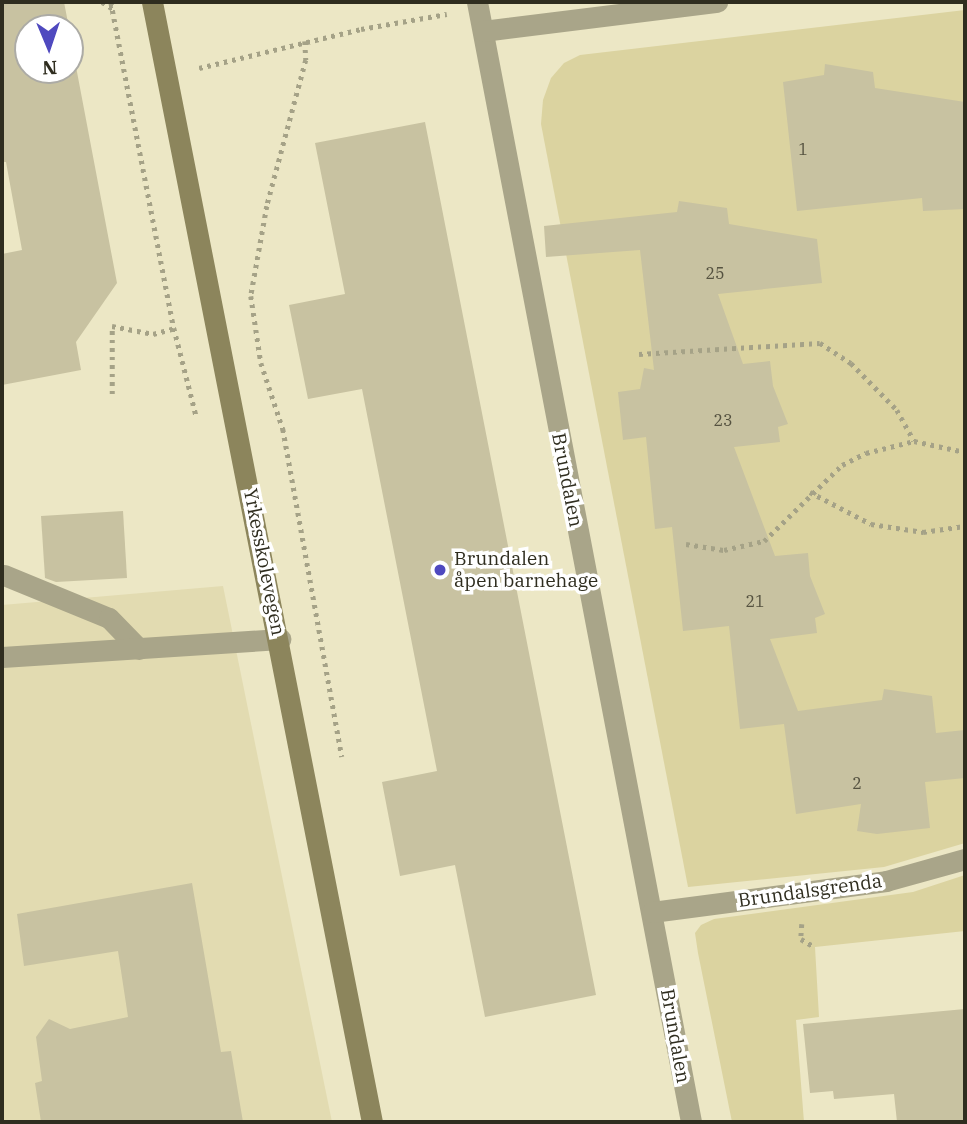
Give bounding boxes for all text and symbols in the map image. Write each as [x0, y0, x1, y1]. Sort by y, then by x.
north arrow [14, 14, 84, 84]
text: N [42, 56, 58, 80]
house number: 1 [798, 139, 808, 159]
house number: 25 [705, 263, 725, 283]
house number: 23 [713, 410, 733, 430]
street label: Brundalen [547, 431, 587, 529]
street label: Yrkesskolevegen [239, 487, 289, 637]
place label: Brundalen åpen barnehage [454, 548, 598, 592]
marker: Brundalen åpen barnehage [432, 562, 448, 578]
house number: 21 [745, 591, 765, 611]
house number: 2 [852, 773, 862, 793]
street label: Brundalsgrenda [737, 870, 883, 912]
street label: Brundalen [655, 987, 695, 1085]

